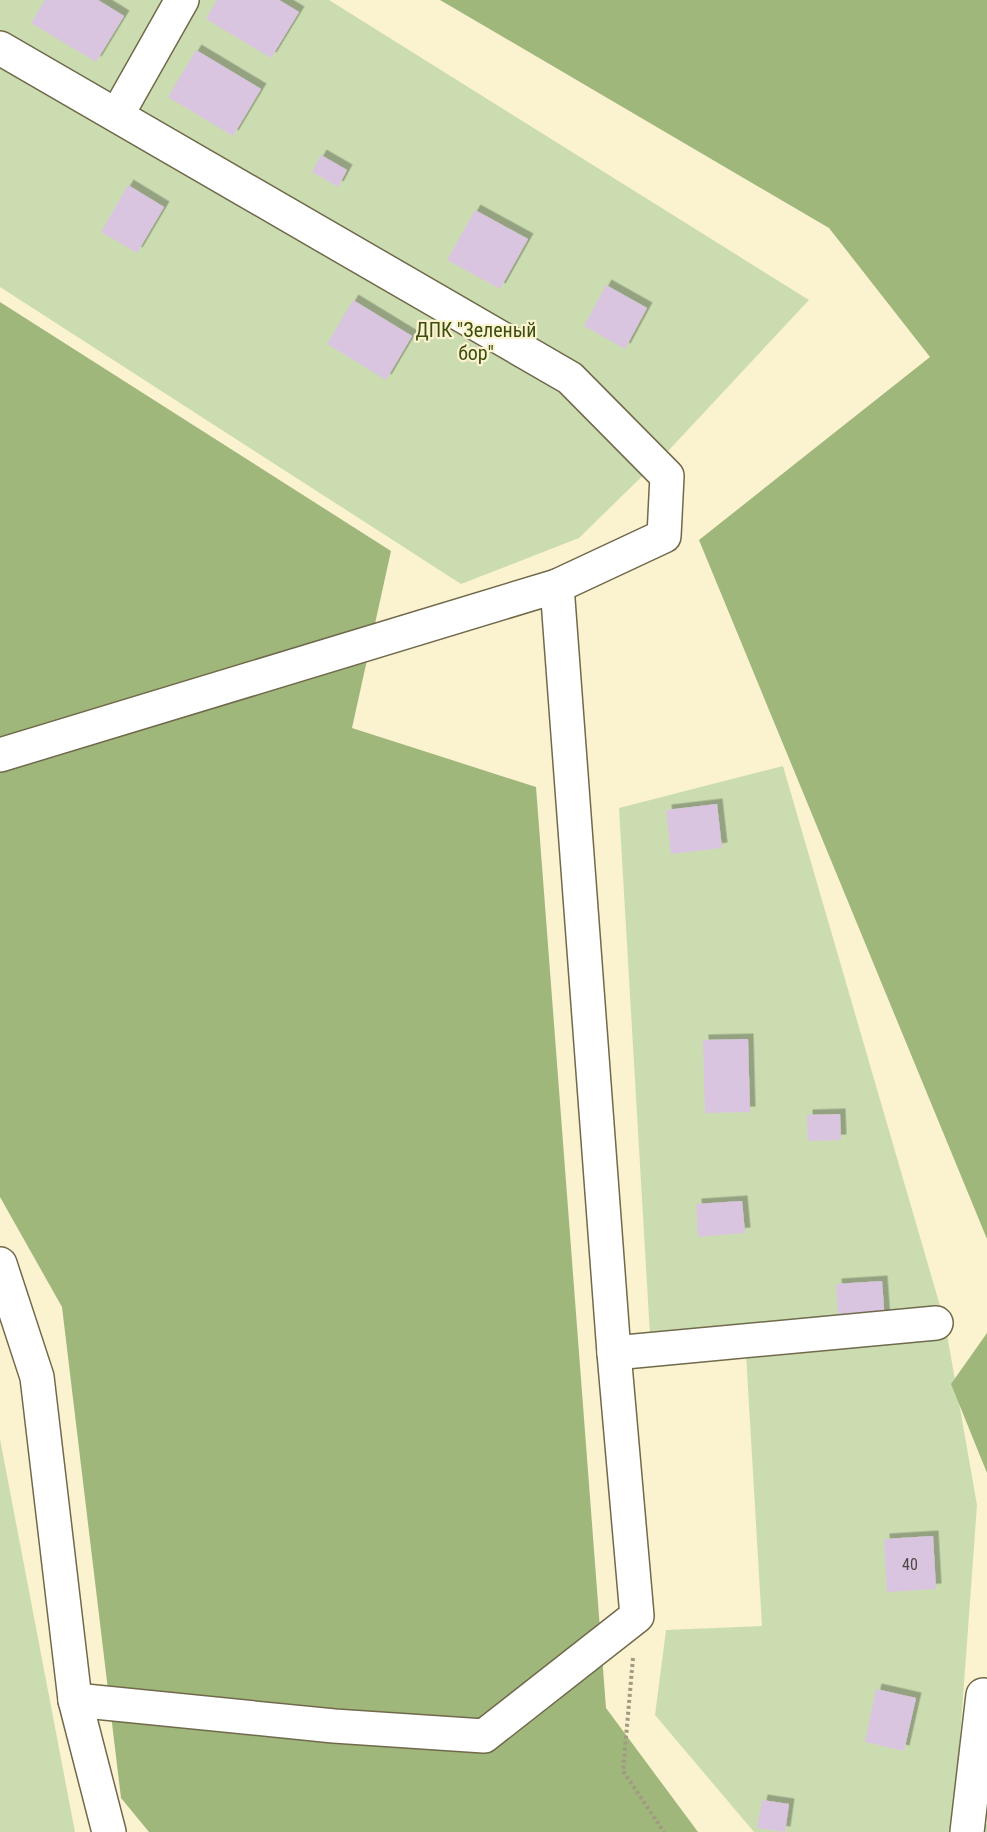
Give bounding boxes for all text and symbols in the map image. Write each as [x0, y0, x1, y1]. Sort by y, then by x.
park label: ДПК "Зеленый бор" [415, 318, 537, 365]
house number: 40 [902, 1555, 918, 1574]

